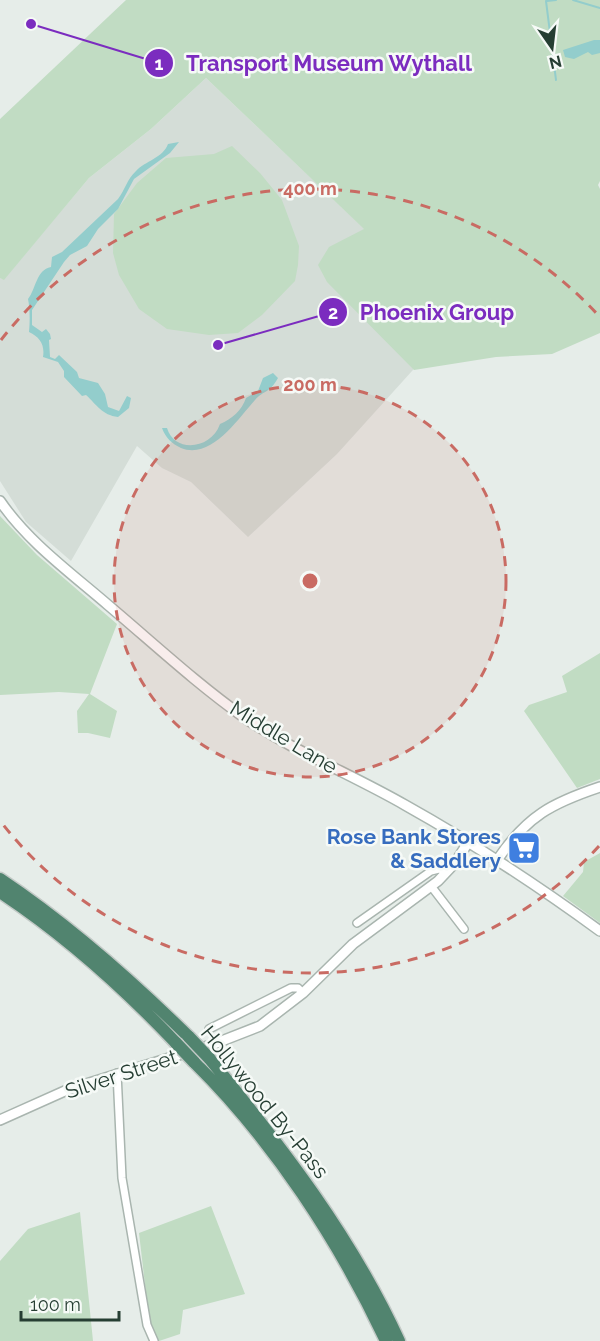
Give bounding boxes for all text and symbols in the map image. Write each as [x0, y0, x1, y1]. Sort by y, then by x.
north arrow [522, 18, 582, 78]
callout: Transport Museum Wythall [144, 43, 484, 83]
text: Transport Museum Wythall [186, 50, 473, 76]
text: N [547, 51, 564, 73]
text: 1 [155, 53, 164, 74]
text: 400 m [283, 178, 337, 199]
callout: Phoenix Group [318, 292, 526, 332]
text: Phoenix Group [360, 299, 514, 325]
text: 2 [328, 302, 338, 323]
text: 200 m [283, 374, 337, 395]
centre of rings [300, 571, 320, 591]
street label: Middle Lane [226, 695, 342, 779]
place label: Rose Bank Stores & Saddlery [327, 824, 501, 873]
supermarket icon: Rose Bank Stores & Saddlery [506, 830, 542, 866]
street label: Hollywood By-Pass [196, 1021, 334, 1183]
street label: Silver Street [62, 1044, 180, 1104]
scale bar [21, 1284, 118, 1322]
text: 100 m [30, 1294, 81, 1315]

